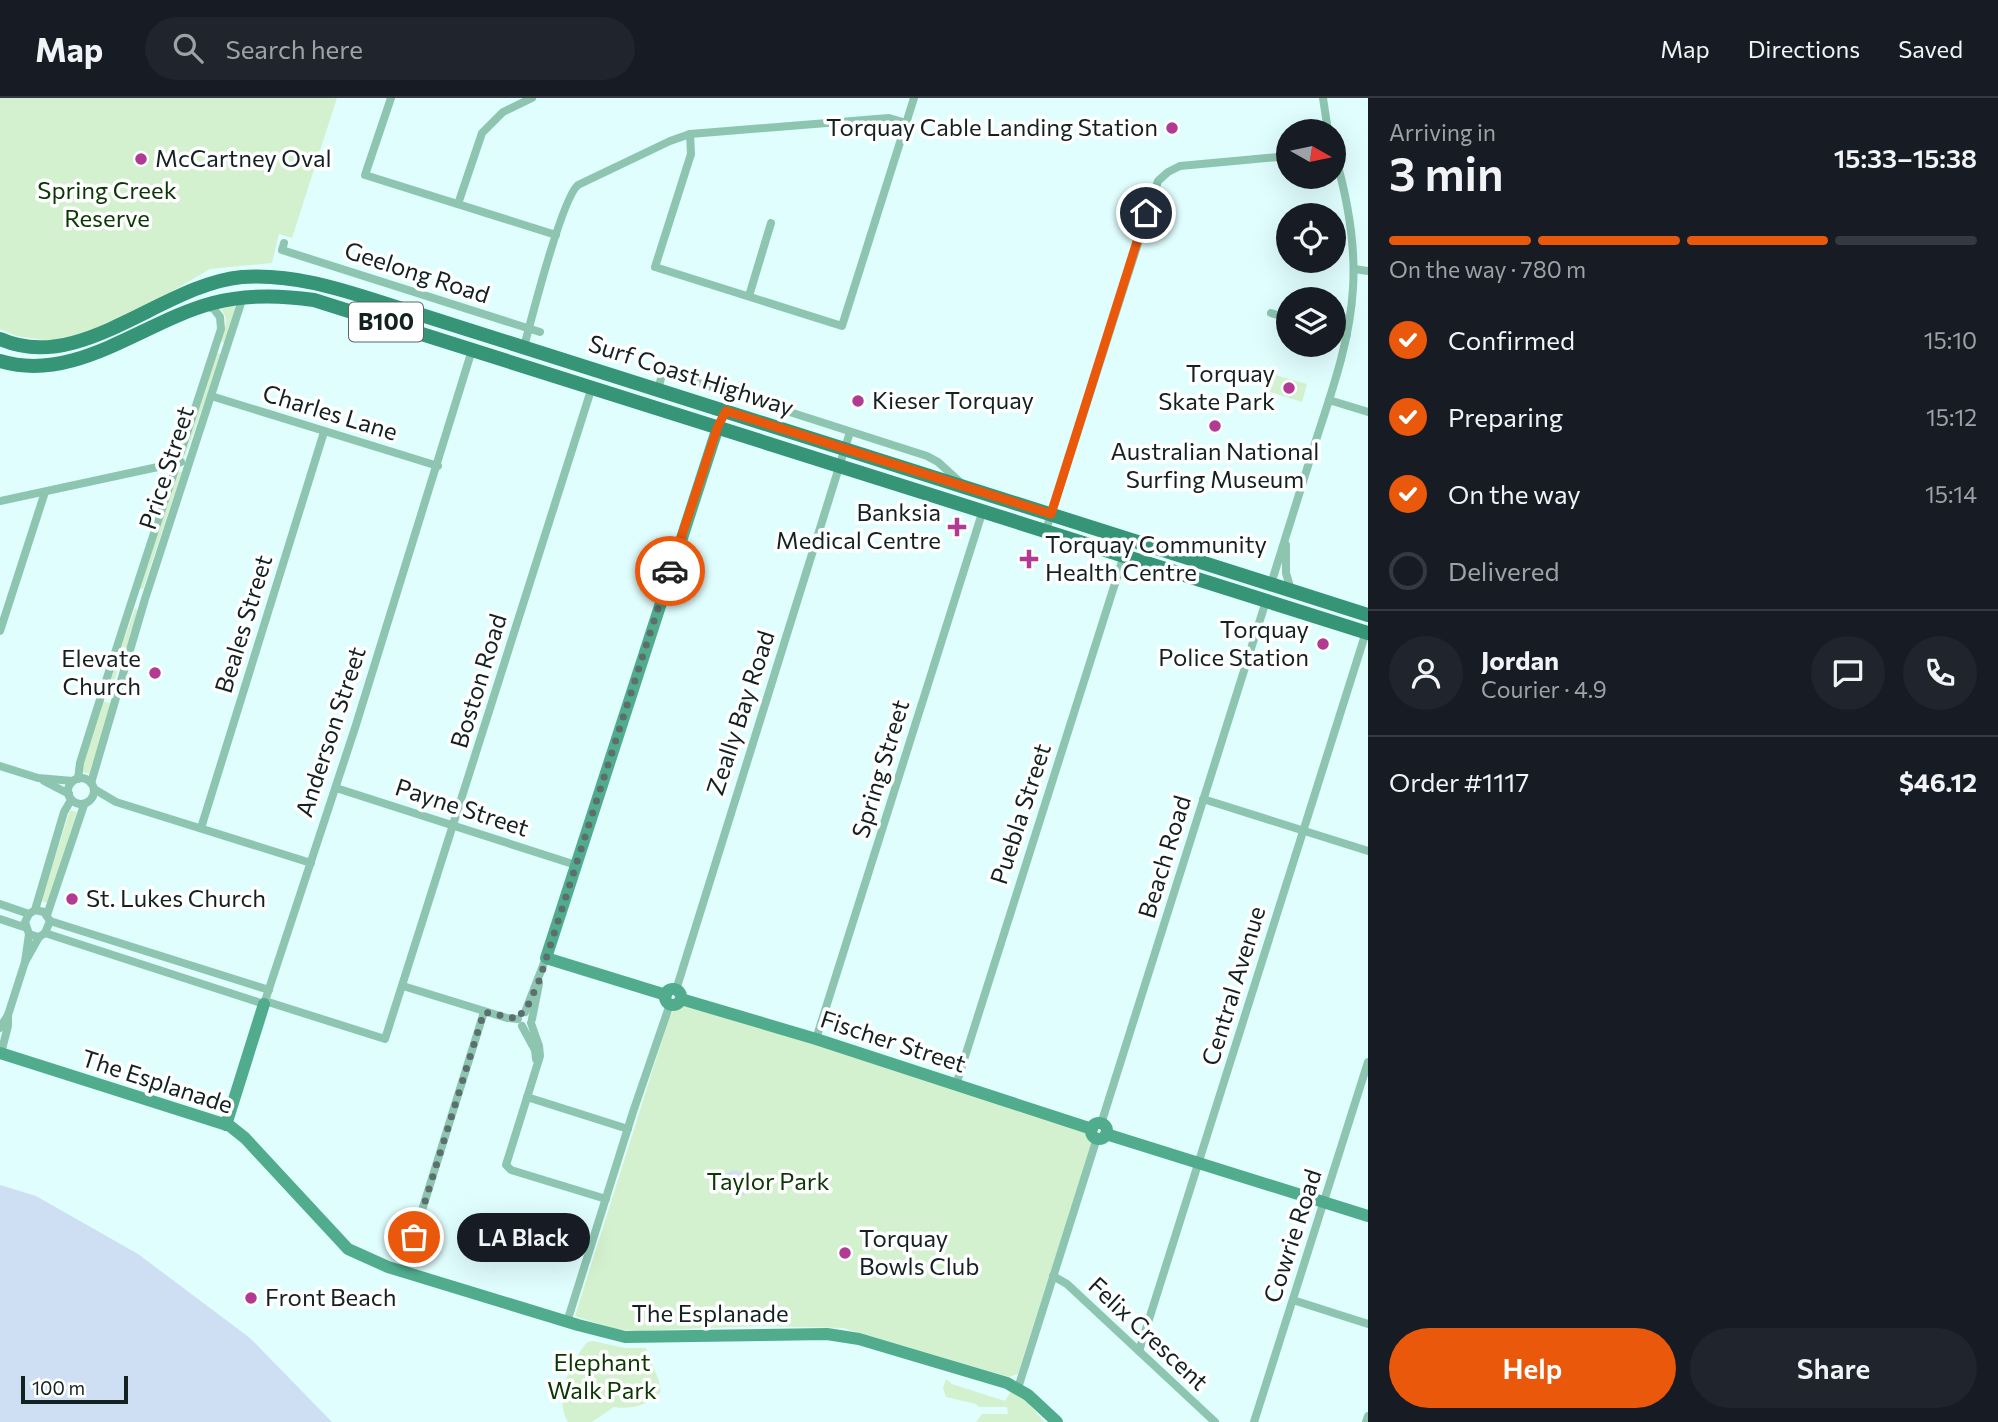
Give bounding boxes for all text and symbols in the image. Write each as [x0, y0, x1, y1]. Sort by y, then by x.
search box [145, 17, 635, 80]
text: Map [35, 28, 103, 69]
icon: search [169, 29, 207, 67]
text: Search here [225, 33, 363, 64]
text: Map [1660, 34, 1710, 63]
text: Directions [1748, 34, 1860, 63]
text: Saved [1898, 34, 1963, 63]
place label: Torquay Cable Landing Station [826, 112, 1158, 141]
text: Arriving in [1389, 118, 1496, 146]
north arrow [1276, 119, 1346, 189]
map controls [1276, 119, 1346, 357]
marker: Torquay Cable Landing Station [1164, 120, 1180, 136]
text: 15:33–15:38 [1834, 142, 1977, 173]
place label: McCartney Oval [155, 143, 332, 172]
text: 3 min [1389, 144, 1504, 200]
marker: McCartney Oval [133, 151, 149, 167]
park label: Spring Creek Reserve [37, 175, 177, 232]
pin [1116, 183, 1176, 243]
icon: home [1127, 194, 1165, 232]
button: locate [1276, 203, 1346, 273]
street label: Geelong Road [341, 234, 494, 309]
text: On the way · 780 m [1389, 255, 1586, 283]
button: layers [1276, 287, 1346, 357]
road number: B100 [349, 302, 423, 342]
icon: check [1389, 321, 1427, 359]
text: Confirmed [1448, 324, 1575, 355]
text: 15:10 [1924, 326, 1977, 354]
street label: Surf Coast Highway [585, 328, 798, 421]
place label: Torquay Skate Park [1158, 358, 1275, 415]
street label: Charles Lane [260, 377, 401, 446]
marker: Torquay Skate Park [1281, 380, 1297, 396]
place label: Kieser Torquay [872, 385, 1034, 414]
marker: Kieser Torquay [850, 393, 866, 409]
icon: check [1389, 398, 1427, 436]
text: Preparing [1448, 401, 1563, 432]
street label: Price Street [132, 402, 199, 533]
text: 15:12 [1926, 403, 1977, 431]
marker: Australian National Surfing Museum [1207, 418, 1223, 434]
place label: Australian National Surfing Museum [1111, 436, 1319, 493]
icon: check [1389, 475, 1427, 513]
text: On the way [1448, 478, 1581, 509]
text: 15:14 [1925, 480, 1977, 508]
place label: Banksia Medical Centre [776, 497, 941, 554]
marker: Banksia Medical Centre [947, 517, 967, 537]
place label: Torquay Community Health Centre [1045, 529, 1267, 586]
courier [635, 536, 705, 606]
marker: Torquay Community Health Centre [1019, 549, 1039, 569]
street label: Beales Street [208, 551, 277, 696]
icon: car [651, 552, 689, 590]
text: Delivered [1448, 555, 1559, 586]
street label: Boston Road [443, 610, 512, 751]
place label: Torquay Police Station [1158, 614, 1309, 671]
street label: Zeally Bay Road [699, 627, 780, 799]
marker: Torquay Police Station [1315, 636, 1331, 652]
button: person [1389, 636, 1463, 710]
button: chat [1811, 636, 1885, 710]
button: phone [1903, 636, 1977, 710]
place label: Elevate Church [61, 643, 141, 700]
street label: Anderson Street [288, 643, 371, 820]
text: Jordan [1481, 644, 1559, 675]
marker: Elevate Church [147, 665, 163, 681]
text: Courier · 4.9 [1481, 675, 1607, 703]
street label: Spring Street [845, 696, 914, 841]
street label: Puebla Street [983, 739, 1056, 888]
text: Order #1117 [1389, 766, 1529, 797]
text: $46.12 [1899, 766, 1977, 797]
street label: Payne Street [392, 771, 533, 842]
street label: Beach Road [1131, 792, 1196, 922]
place label: St. Lukes Church [86, 883, 266, 912]
marker: St. Lukes Church [64, 891, 80, 907]
street label: Central Avenue [1195, 902, 1271, 1069]
street label: Fischer Street [817, 1003, 970, 1078]
street label: The Esplanade [78, 1042, 237, 1119]
street label: Cowrie Road [1256, 1165, 1327, 1306]
park label: Taylor Park [707, 1166, 829, 1195]
pin [384, 1207, 444, 1267]
callout: LA Black [456, 1212, 589, 1262]
icon: bag [395, 1218, 433, 1256]
text: LA Black [478, 1223, 569, 1251]
place label: Torquay Bowls Club [859, 1223, 979, 1280]
marker: Torquay Bowls Club [837, 1245, 853, 1261]
street label: Felix Crescent [1083, 1270, 1215, 1396]
place label: Front Beach [265, 1282, 396, 1311]
marker: Front Beach [243, 1290, 259, 1306]
street label: The Esplanade [631, 1298, 789, 1327]
button: Help [1389, 1328, 1676, 1408]
button: Share [1690, 1328, 1977, 1408]
park label: Elephant Walk Park [547, 1347, 657, 1404]
scale bar [21, 1373, 128, 1405]
text: 100 m [32, 1376, 85, 1399]

